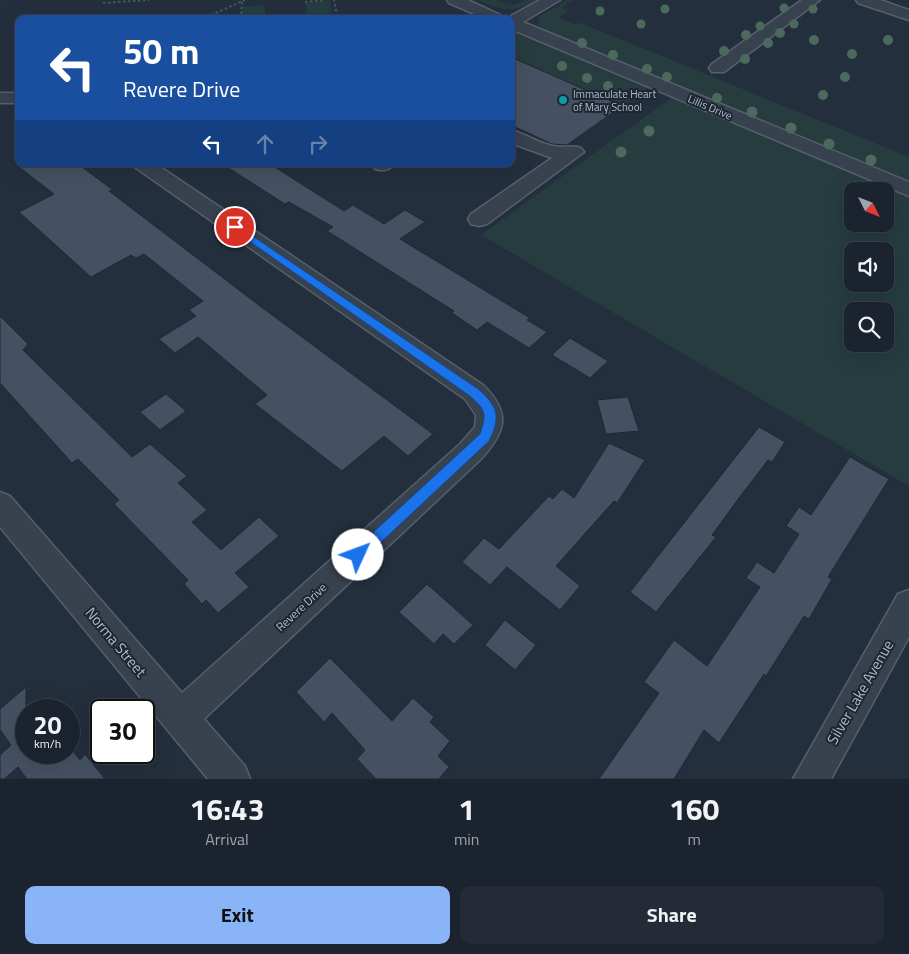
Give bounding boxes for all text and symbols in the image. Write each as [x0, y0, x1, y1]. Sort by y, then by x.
text: 50 m [123, 24, 199, 78]
icon: left [40, 35, 105, 100]
text: Revere Drive [123, 72, 240, 106]
place label: Immaculate Heart of Mary School [573, 86, 656, 115]
street label: Lillis Drive [685, 90, 735, 124]
marker: Immaculate Heart of Mary School [557, 94, 569, 106]
icon: left [198, 130, 226, 158]
icon: ahead [251, 130, 279, 158]
icon: right [304, 130, 332, 158]
north arrow [844, 182, 894, 232]
map controls [844, 182, 894, 352]
pin [214, 206, 256, 248]
icon: arrive [221, 213, 249, 241]
button: sound [844, 242, 894, 292]
button: search [844, 302, 894, 352]
position arrow [331, 528, 383, 580]
street label: Revere Drive [271, 578, 331, 636]
street label: Norma Street [80, 602, 153, 683]
street label: Silver Lake Avenue [821, 635, 899, 749]
speed limit sign: 30 [90, 699, 155, 764]
text: 20 [33, 706, 62, 744]
text: km/h [34, 734, 61, 753]
text: 16:43 [190, 786, 264, 832]
text: 1 [458, 786, 475, 832]
text: 160 [669, 786, 719, 832]
text: Arrival [205, 827, 249, 851]
text: min [454, 827, 479, 851]
text: m [688, 827, 701, 851]
button: Exit [25, 886, 450, 944]
button: Share [460, 886, 884, 944]

